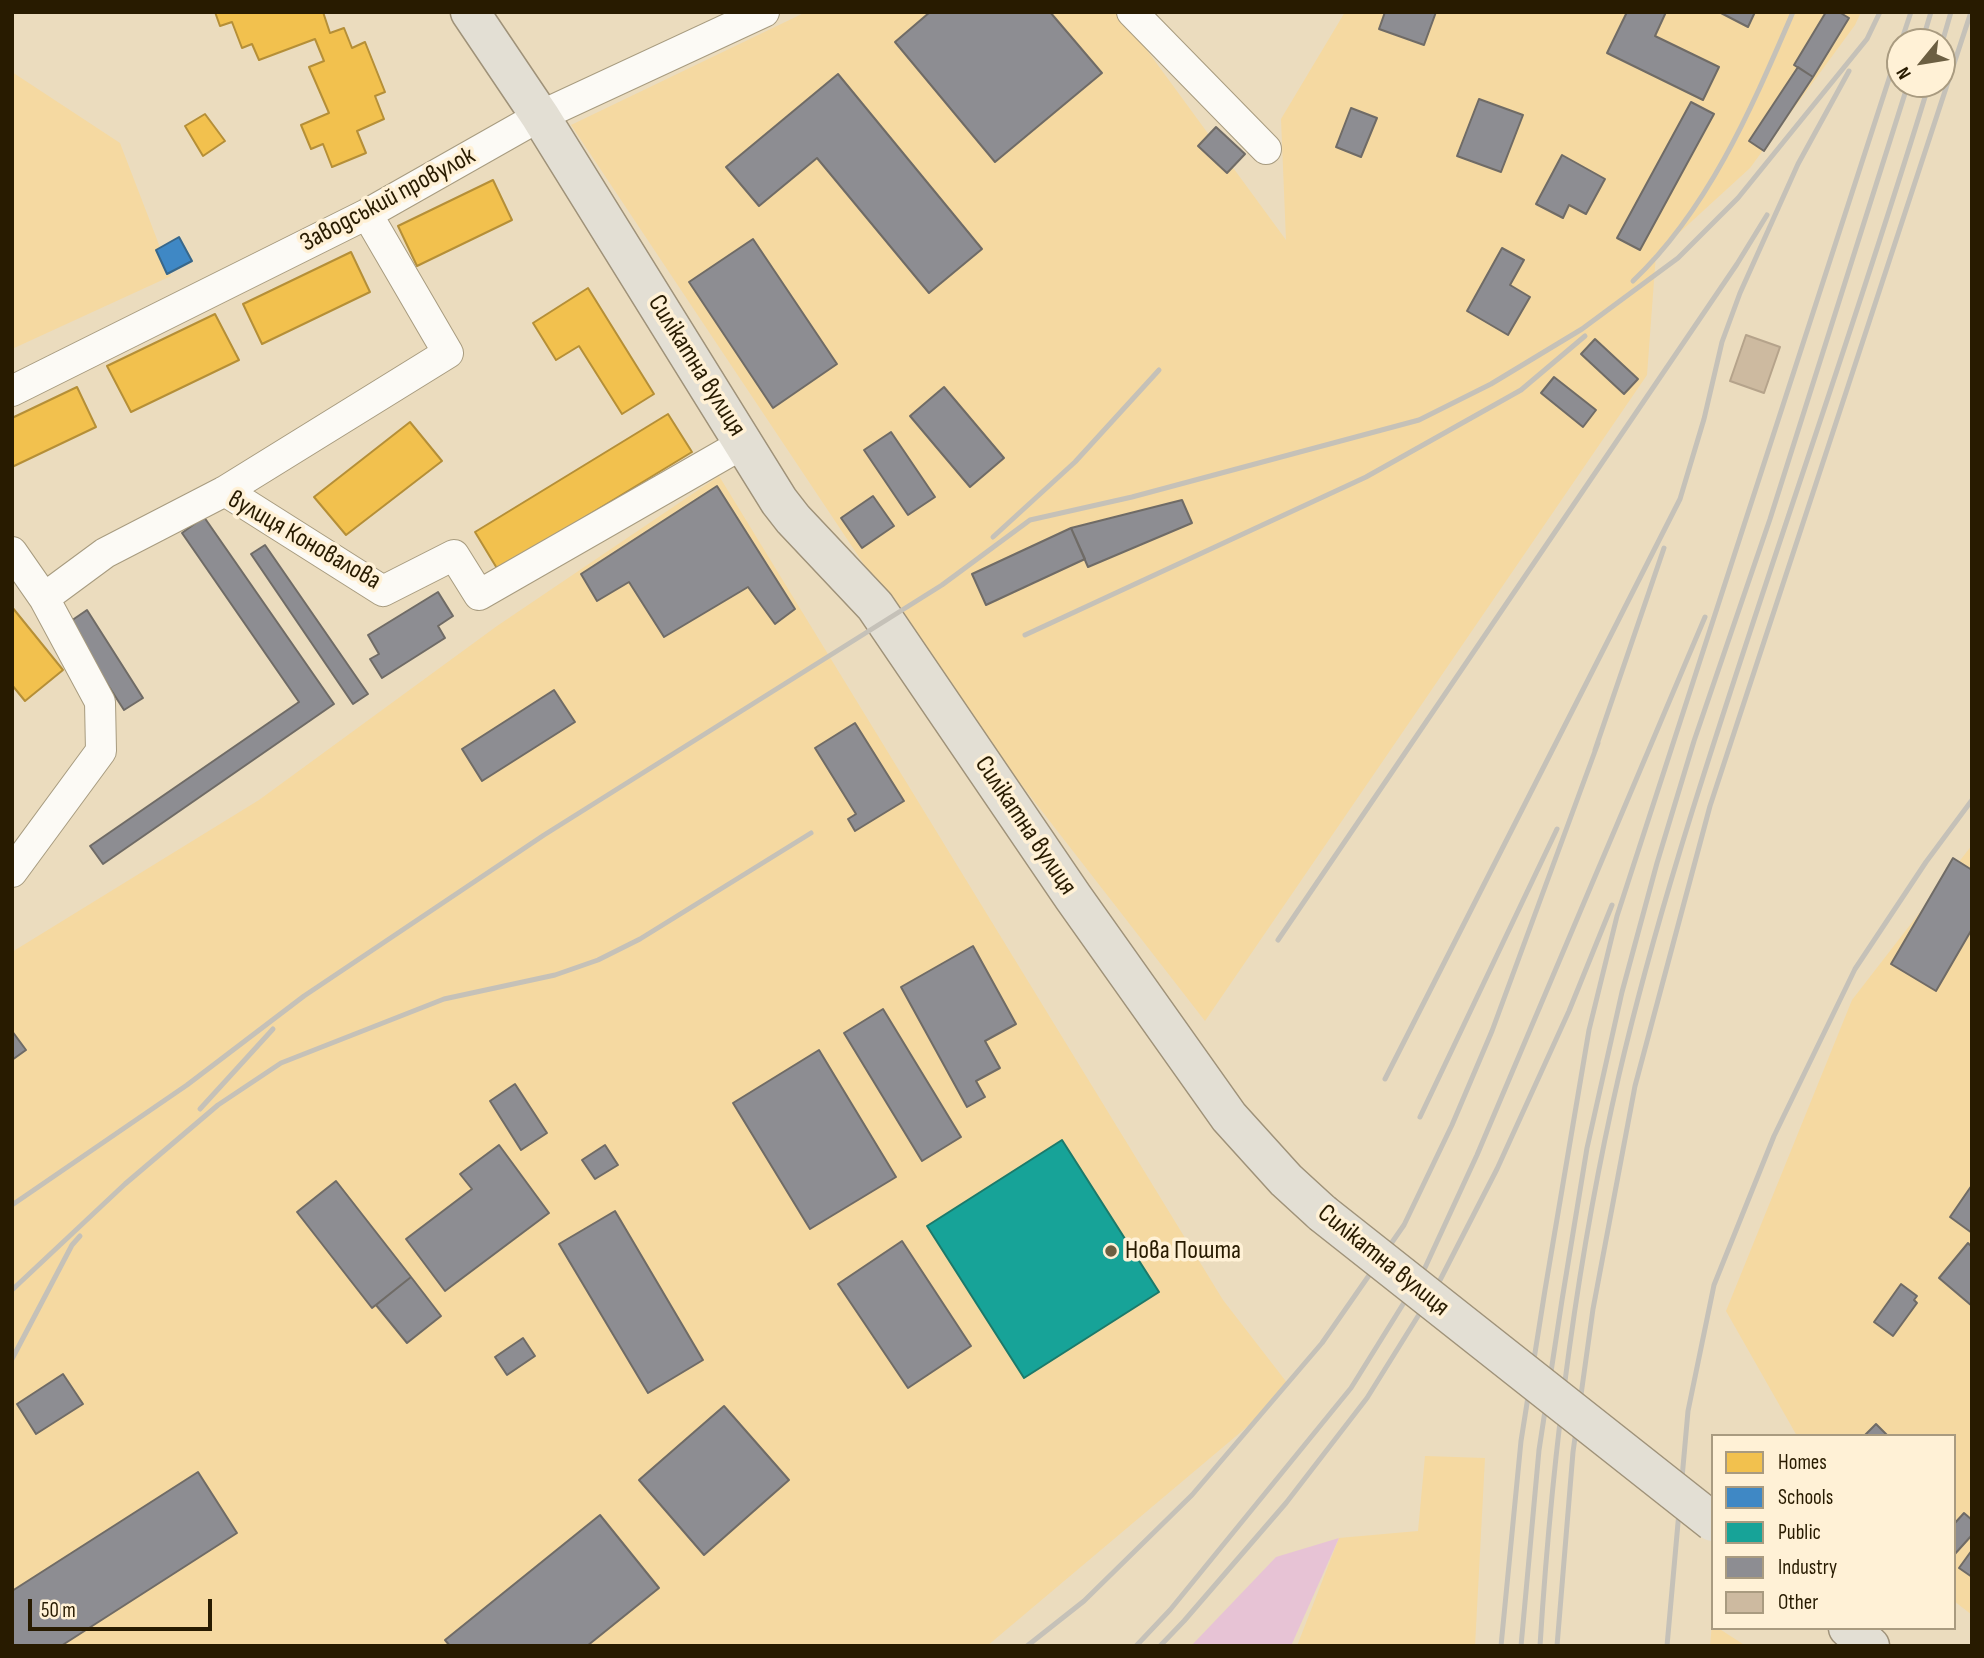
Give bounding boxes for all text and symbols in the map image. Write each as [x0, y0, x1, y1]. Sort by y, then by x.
north arrow [1886, 28, 1956, 98]
text: N [1892, 63, 1917, 83]
street label: Заводський провулок [295, 141, 481, 259]
street label: Силікатна вулиця [640, 290, 752, 442]
street label: вулиця Коновалова [222, 485, 386, 597]
street label: Силікатна вулиця [967, 751, 1083, 901]
street label: Силікатна вулиця [1311, 1198, 1455, 1324]
place label: Нова Пошта [1125, 1235, 1241, 1267]
marker: Нова Пошта [1103, 1243, 1119, 1259]
legend [1711, 1434, 1956, 1630]
text: Homes [1778, 1450, 1827, 1475]
text: Schools [1778, 1485, 1833, 1510]
text: Public [1778, 1520, 1821, 1545]
text: Industry [1778, 1555, 1837, 1580]
scale bar [32, 1584, 215, 1628]
text: Other [1778, 1590, 1818, 1615]
text: 50 m [41, 1598, 76, 1623]

